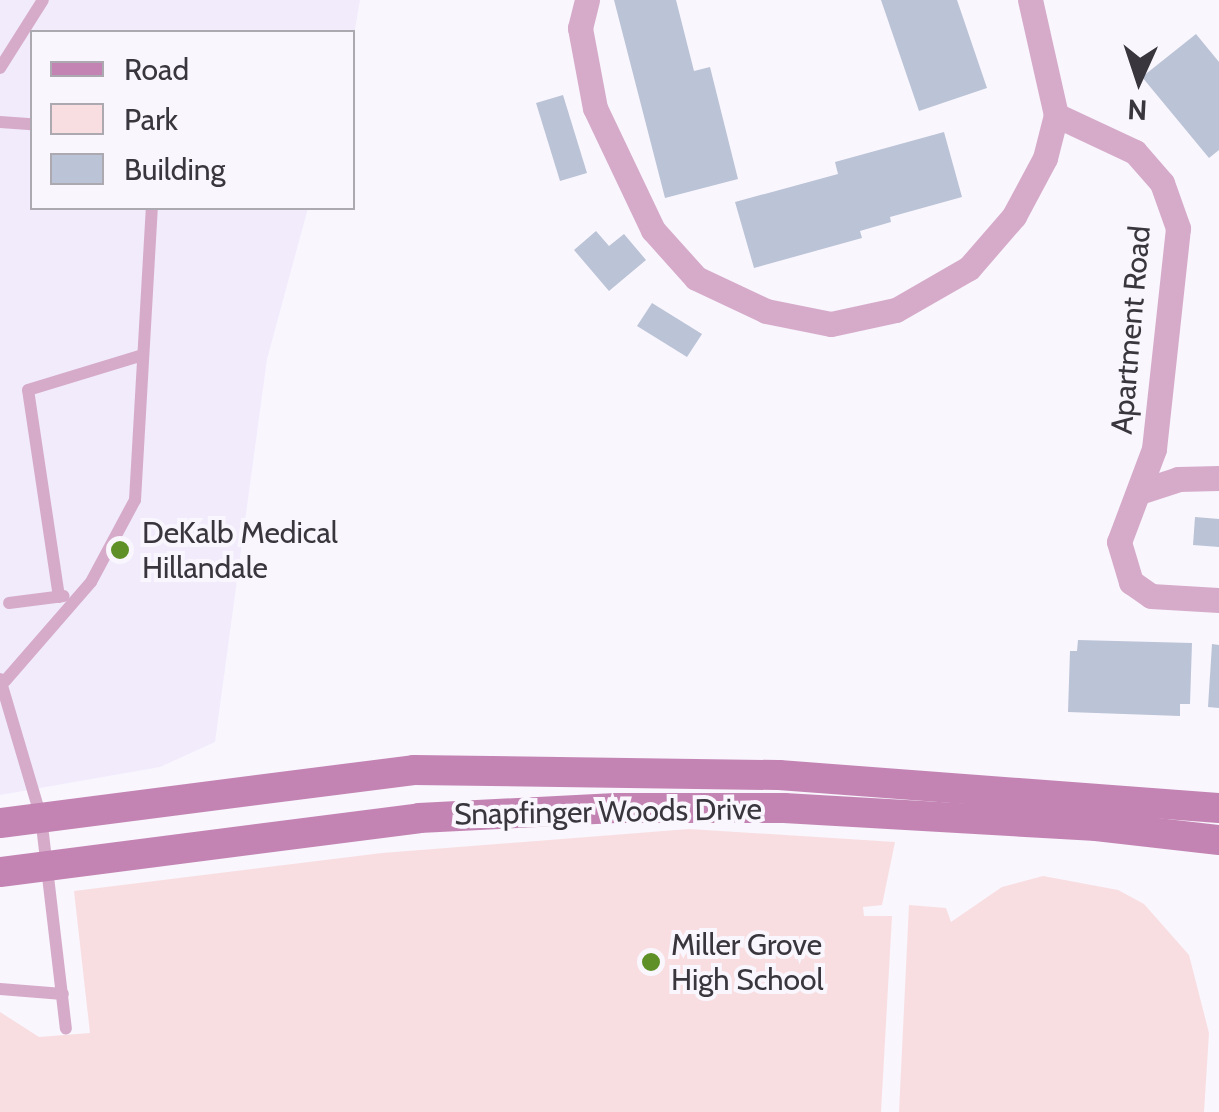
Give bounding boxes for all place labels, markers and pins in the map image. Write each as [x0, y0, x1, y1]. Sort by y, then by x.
place label: DeKalb Medical Hillandale [142, 515, 338, 586]
marker: DeKalb Medical Hillandale [107, 537, 133, 563]
place label: Miller Grove High School [671, 927, 824, 998]
marker: Miller Grove High School [640, 951, 662, 973]

